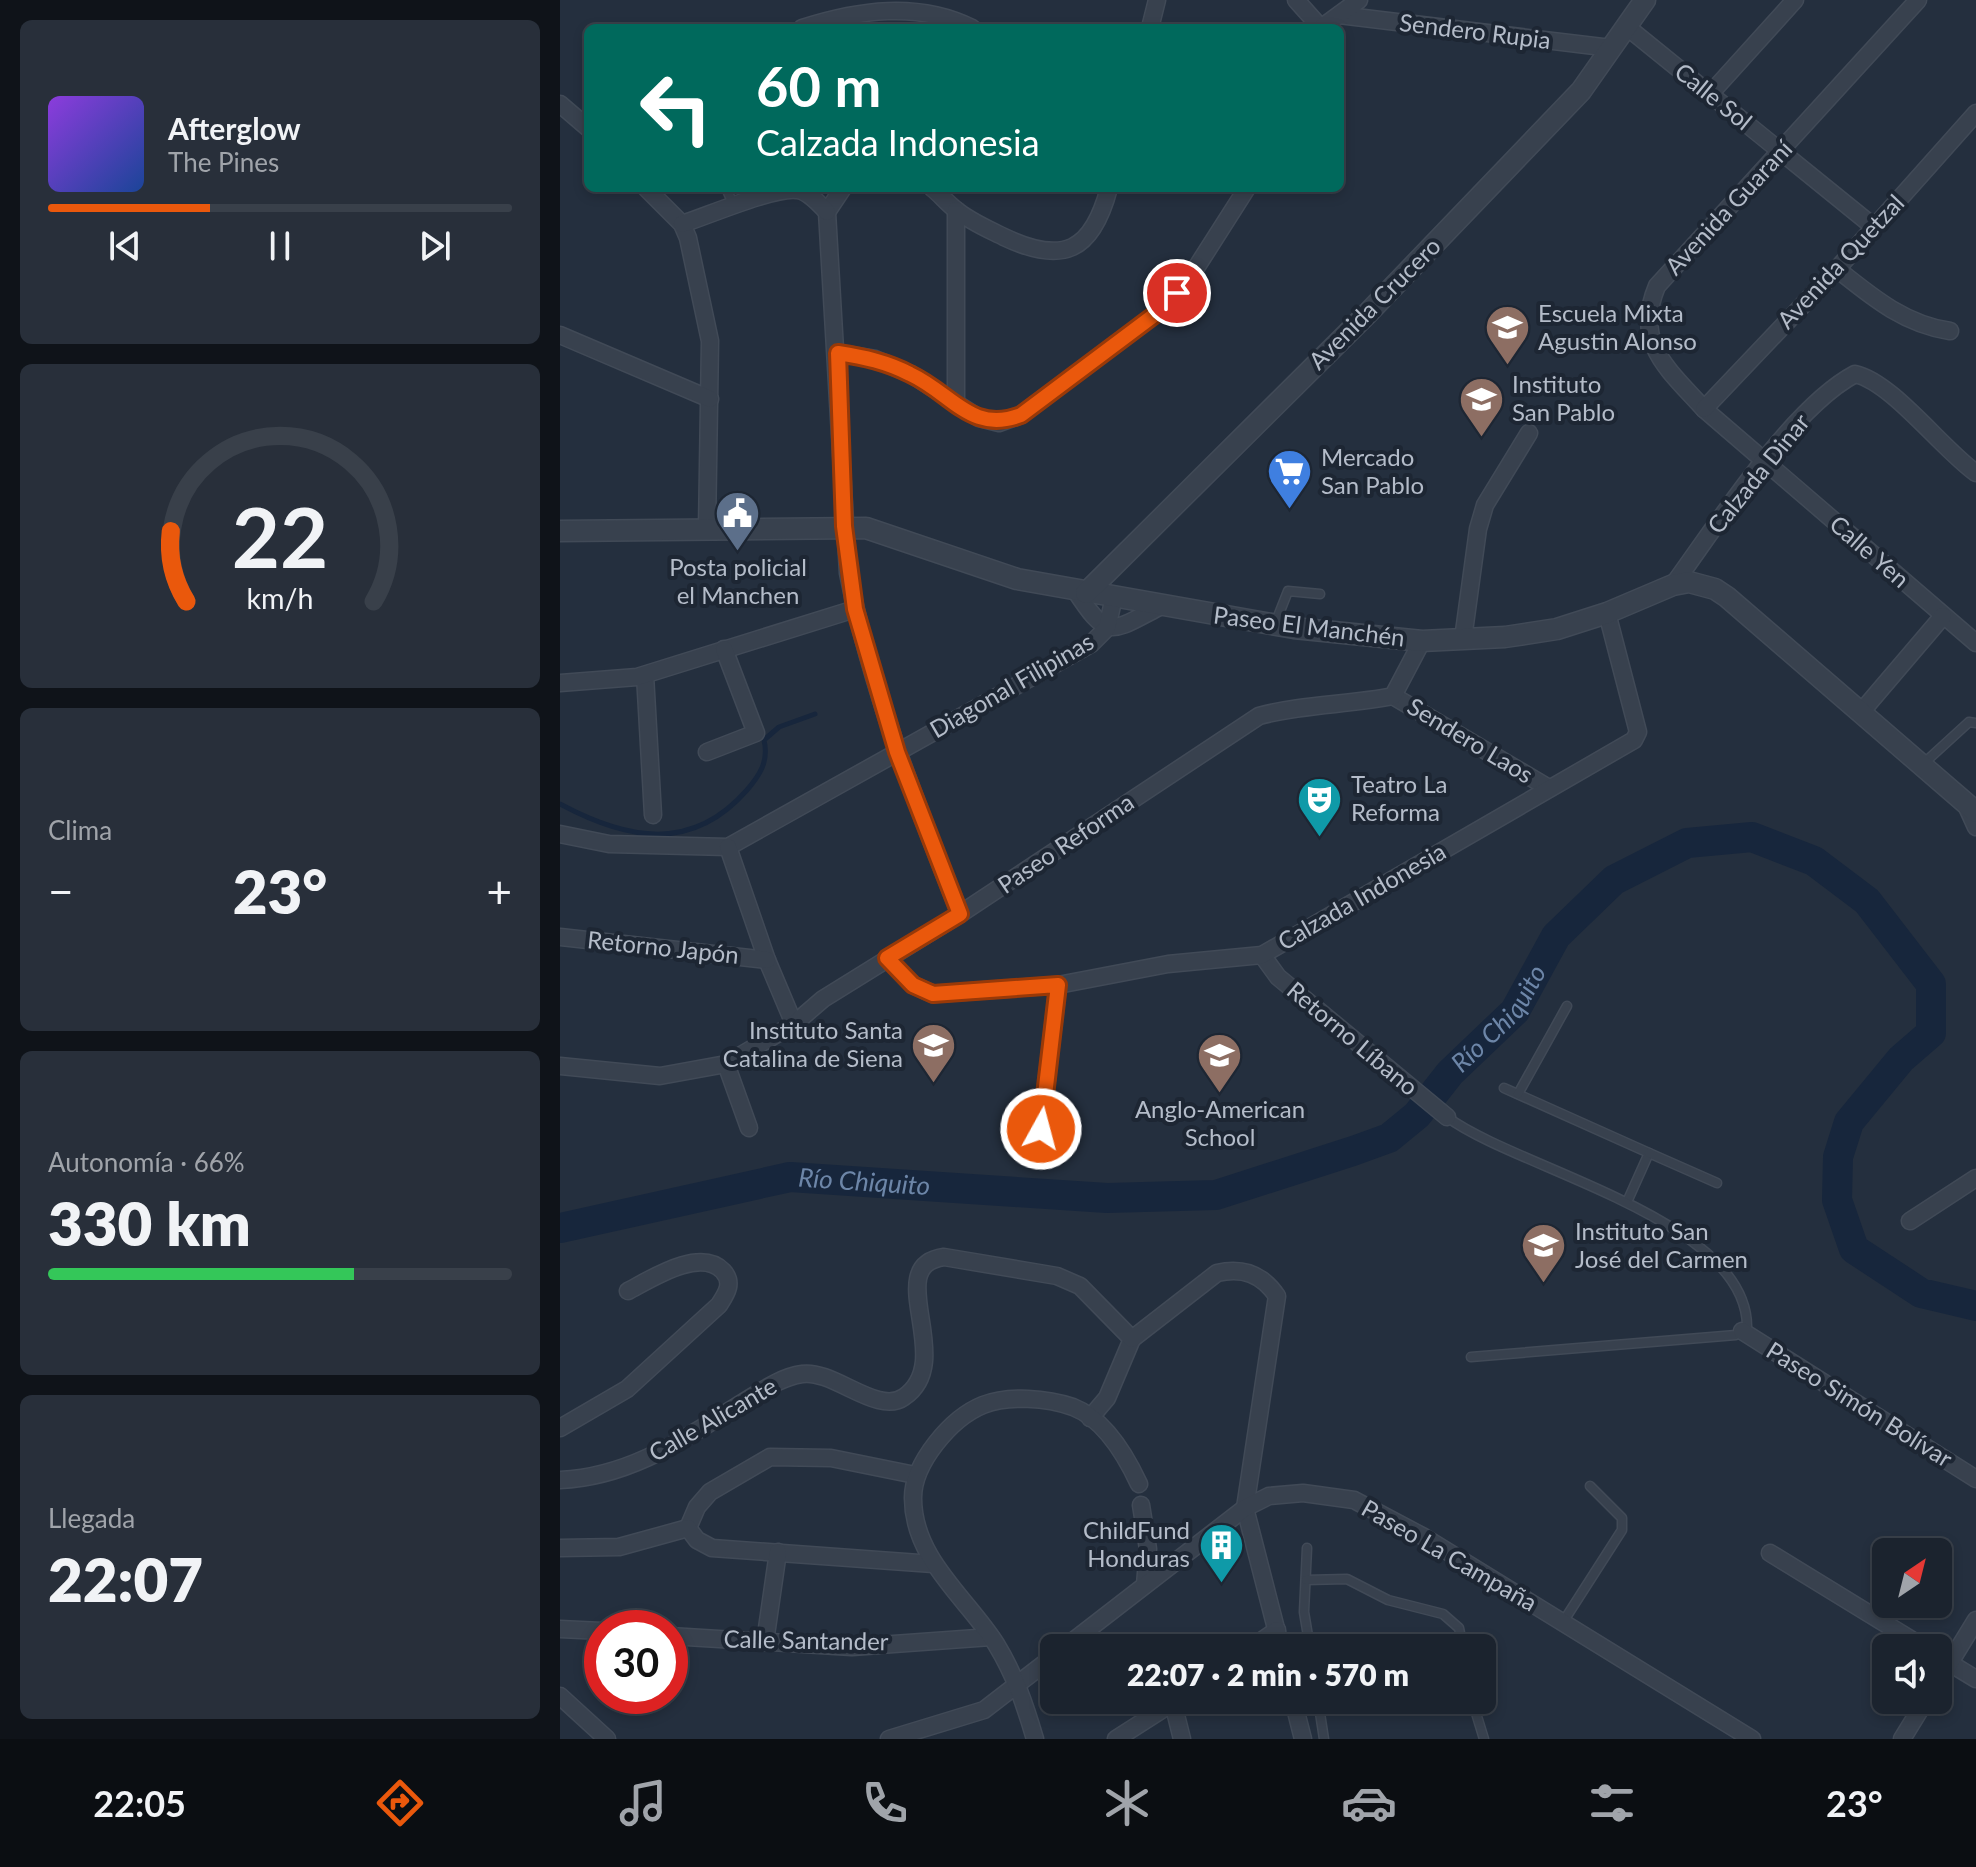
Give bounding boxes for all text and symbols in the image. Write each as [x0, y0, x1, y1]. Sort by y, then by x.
street label: Sendero Rupia [1398, 7, 1552, 54]
text: 60 m [756, 52, 881, 119]
icon: left [624, 56, 728, 160]
street label: Calle Sol [1670, 56, 1758, 136]
text: Afterglow [168, 110, 301, 146]
text: Calzada Indonesia [756, 120, 1040, 164]
street label: Avenida Guaraní [1658, 133, 1798, 280]
text: The Pines [168, 146, 279, 178]
street label: Avenida Quetzal [1770, 188, 1909, 334]
icon: previous [103, 224, 147, 268]
icon: pause [258, 224, 302, 268]
icon: next [413, 224, 457, 268]
street label: Avenida Crucero [1302, 231, 1446, 375]
pin [1143, 259, 1211, 327]
icon: arrive [1155, 271, 1199, 315]
place label: Escuela Mixta Agustin Alonso [1538, 298, 1697, 355]
school or university icon: Escuela Mixta Agustin Alonso [1483, 304, 1531, 367]
place label: Instituto San Pablo [1512, 369, 1615, 426]
school or university icon: Instituto San Pablo [1457, 375, 1505, 438]
street label: Calzada Dinar [1701, 407, 1815, 539]
place label: Mercado San Pablo [1321, 442, 1424, 499]
supermarket icon: Mercado San Pablo [1266, 448, 1314, 511]
text: 22 [232, 485, 328, 585]
public building icon: Posta policial el Manchen [714, 490, 762, 553]
street label: Calle Yen [1824, 509, 1916, 593]
place label: Posta policial el Manchen [669, 552, 807, 609]
text: km/h [247, 581, 313, 615]
street label: Paseo El Manchén [1212, 599, 1406, 652]
street label: Diagonal Filipinas [924, 626, 1098, 743]
street label: Sendero Laos [1403, 691, 1539, 789]
place label: Teatro La Reforma [1351, 769, 1448, 826]
theatre icon: Teatro La Reforma [1296, 775, 1344, 838]
street label: Paseo Reforma [992, 787, 1139, 899]
text: Clima [48, 814, 112, 846]
street label: Calzada Indonesia [1272, 836, 1450, 956]
text: 23° [233, 855, 327, 927]
text: − [48, 865, 74, 917]
text: + [486, 865, 512, 917]
street label: Retorno Japón [586, 924, 740, 969]
water label: Río Chiquito [1444, 959, 1552, 1078]
street label: Retorno Líbano [1282, 975, 1424, 1101]
place label: Instituto Santa Catalina de Siena [723, 1015, 903, 1072]
school or university icon: Instituto Santa Catalina de Siena [910, 1021, 958, 1084]
school or university icon: Anglo-American School [1196, 1032, 1244, 1095]
position arrow [999, 1087, 1083, 1171]
place label: Anglo-American School [1135, 1094, 1305, 1151]
text: Autonomía · 66% [48, 1146, 245, 1178]
water label: Río Chiquito [797, 1161, 931, 1201]
text: 330 km [48, 1187, 251, 1259]
place label: Instituto San José del Carmen [1575, 1216, 1748, 1273]
school or university icon: Instituto San José del Carmen [1520, 1222, 1568, 1285]
street label: Paseo Simón Bolívar [1762, 1335, 1958, 1473]
street label: Calle Alicante [643, 1370, 781, 1467]
street label: Paseo La Campaña [1357, 1493, 1543, 1617]
text: Llegada [48, 1502, 135, 1534]
place label: ChildFund Honduras [1083, 1515, 1190, 1572]
building icon: ChildFund Honduras [1197, 1521, 1245, 1584]
north arrow [1872, 1538, 1952, 1618]
map controls [1872, 1538, 1952, 1714]
text: 22:07 [48, 1543, 203, 1615]
speed limit sign: 30 [584, 1610, 688, 1714]
street label: Calle Santander [723, 1624, 889, 1655]
button: sound [1872, 1634, 1952, 1714]
text: 22:07 · 2 min · 570 m [1127, 1656, 1409, 1692]
icon: directions [372, 1775, 428, 1831]
icon: music [615, 1775, 671, 1831]
icon: phone [857, 1775, 913, 1831]
icon: climate [1099, 1775, 1155, 1831]
icon: car [1341, 1775, 1397, 1831]
icon: filters [1584, 1775, 1640, 1831]
text: 22:05 [93, 1781, 186, 1825]
text: 23° [1826, 1781, 1883, 1825]

